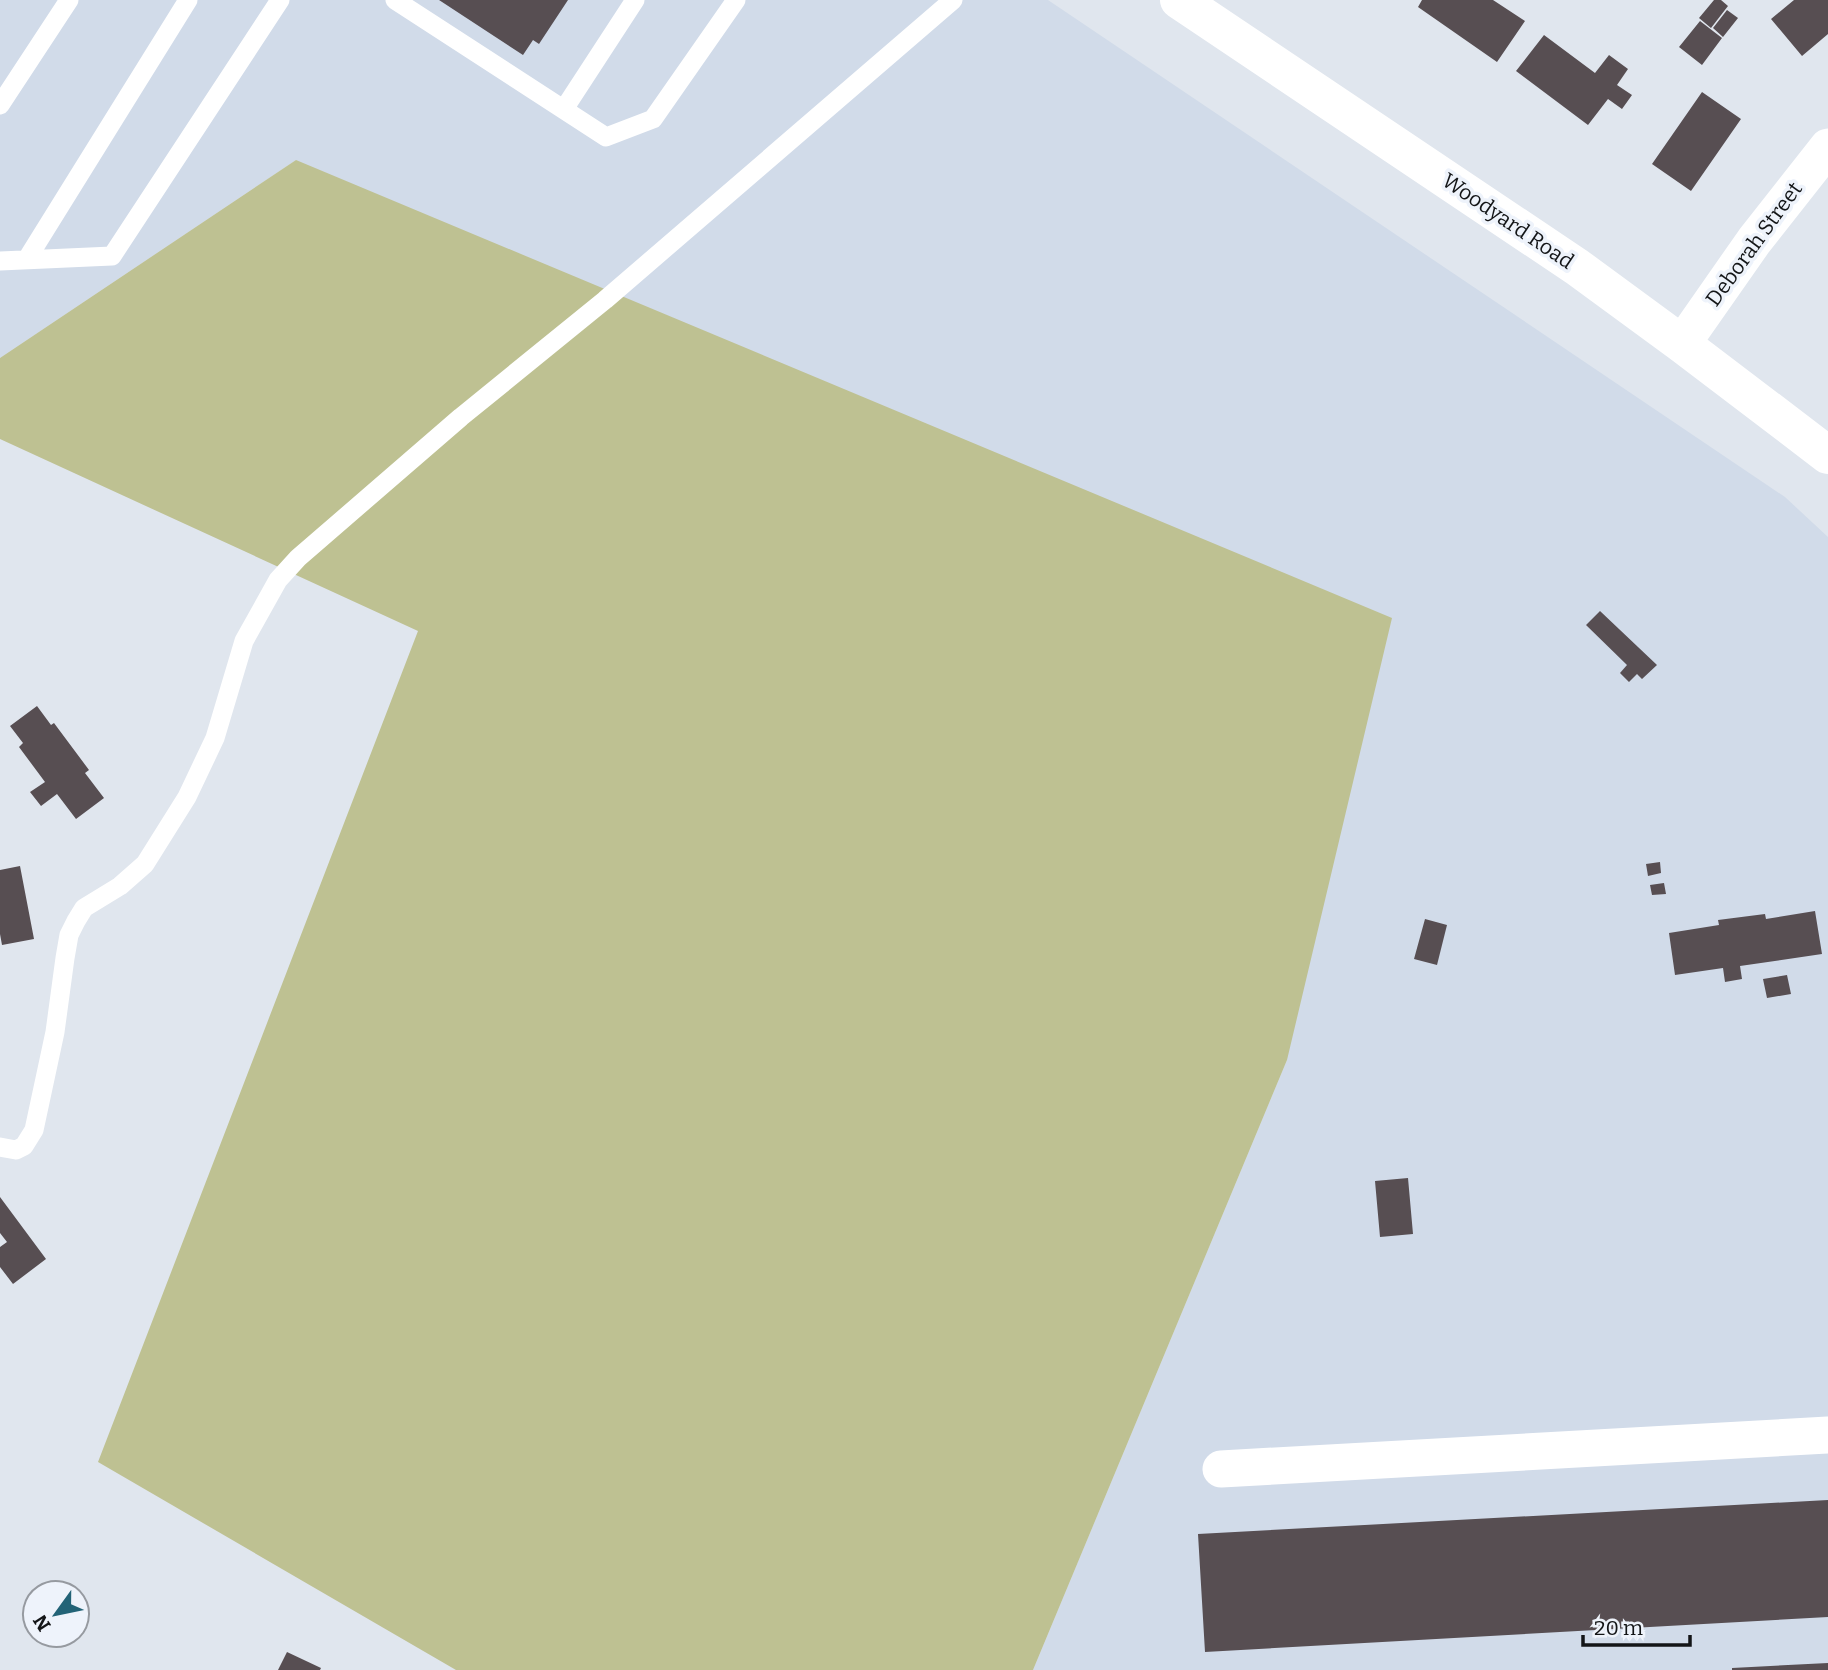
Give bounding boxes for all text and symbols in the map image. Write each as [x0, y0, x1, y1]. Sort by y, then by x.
street label: Woodyard Road [1437, 167, 1579, 275]
street label: Deborah Street [1700, 176, 1808, 311]
north arrow [21, 1579, 91, 1649]
scale bar [1583, 1604, 1690, 1648]
text: N [28, 1610, 56, 1635]
text: 20 m [1594, 1615, 1643, 1641]

